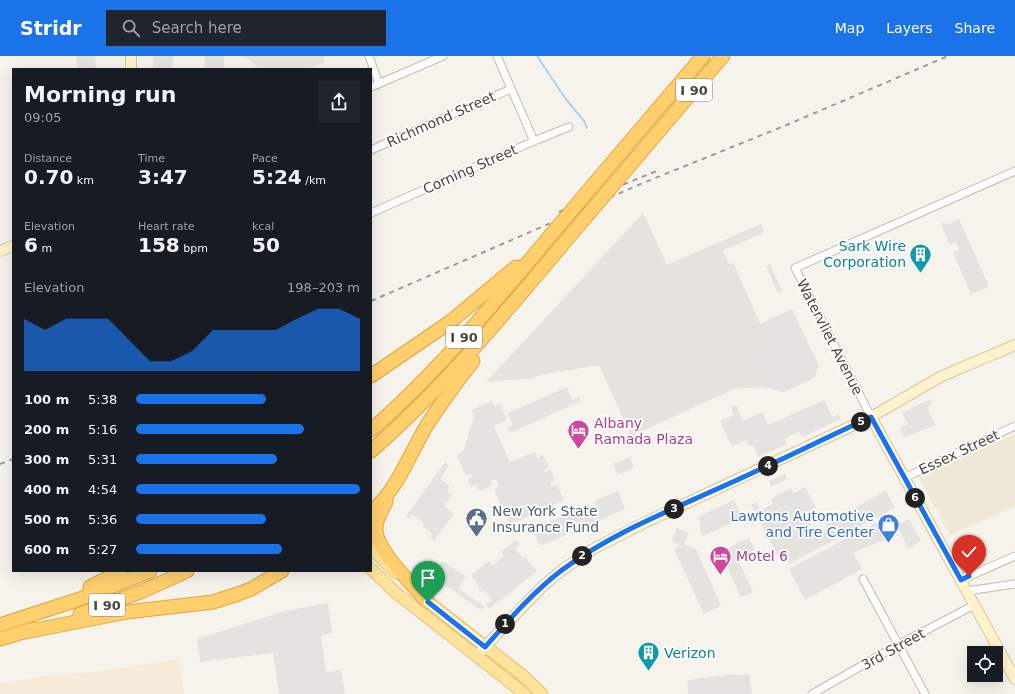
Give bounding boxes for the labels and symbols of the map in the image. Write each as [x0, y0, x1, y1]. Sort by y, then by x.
road number: I 90 [676, 79, 712, 101]
street label: Richmond Street [384, 88, 498, 150]
street label: Corning Street [420, 141, 520, 197]
place label: Sark Wire Corporation [823, 238, 906, 270]
building icon: Sark Wire Corporation [908, 241, 934, 274]
street label: Watervliet Avenue [794, 276, 866, 398]
road number: I 90 [446, 326, 482, 348]
pin: 5 [851, 412, 871, 432]
place label: Albany Ramada Plaza [594, 415, 693, 447]
hotel icon: Albany Ramada Plaza [565, 418, 591, 451]
street label: Essex Street [916, 426, 1002, 478]
pin: 4 [758, 456, 778, 476]
pin: 6 [905, 488, 925, 508]
pin: 3 [664, 499, 684, 519]
place label: New York State Insurance Fund [492, 503, 599, 535]
public building icon: New York State Insurance Fund [463, 506, 489, 539]
place label: Lawtons Automotive and Tire Center [731, 508, 874, 540]
shop icon: Lawtons Automotive and Tire Center [876, 511, 902, 544]
pin [952, 535, 986, 576]
hotel icon: Motel 6 [707, 543, 733, 576]
pin: 2 [572, 546, 592, 566]
place label: Motel 6 [736, 548, 788, 564]
pin [411, 561, 445, 602]
road number: I 90 [89, 594, 125, 616]
pin: 1 [495, 614, 515, 634]
street label: 3rd Street [858, 625, 928, 673]
building icon: Verizon [635, 640, 661, 673]
place label: Verizon [664, 645, 716, 661]

